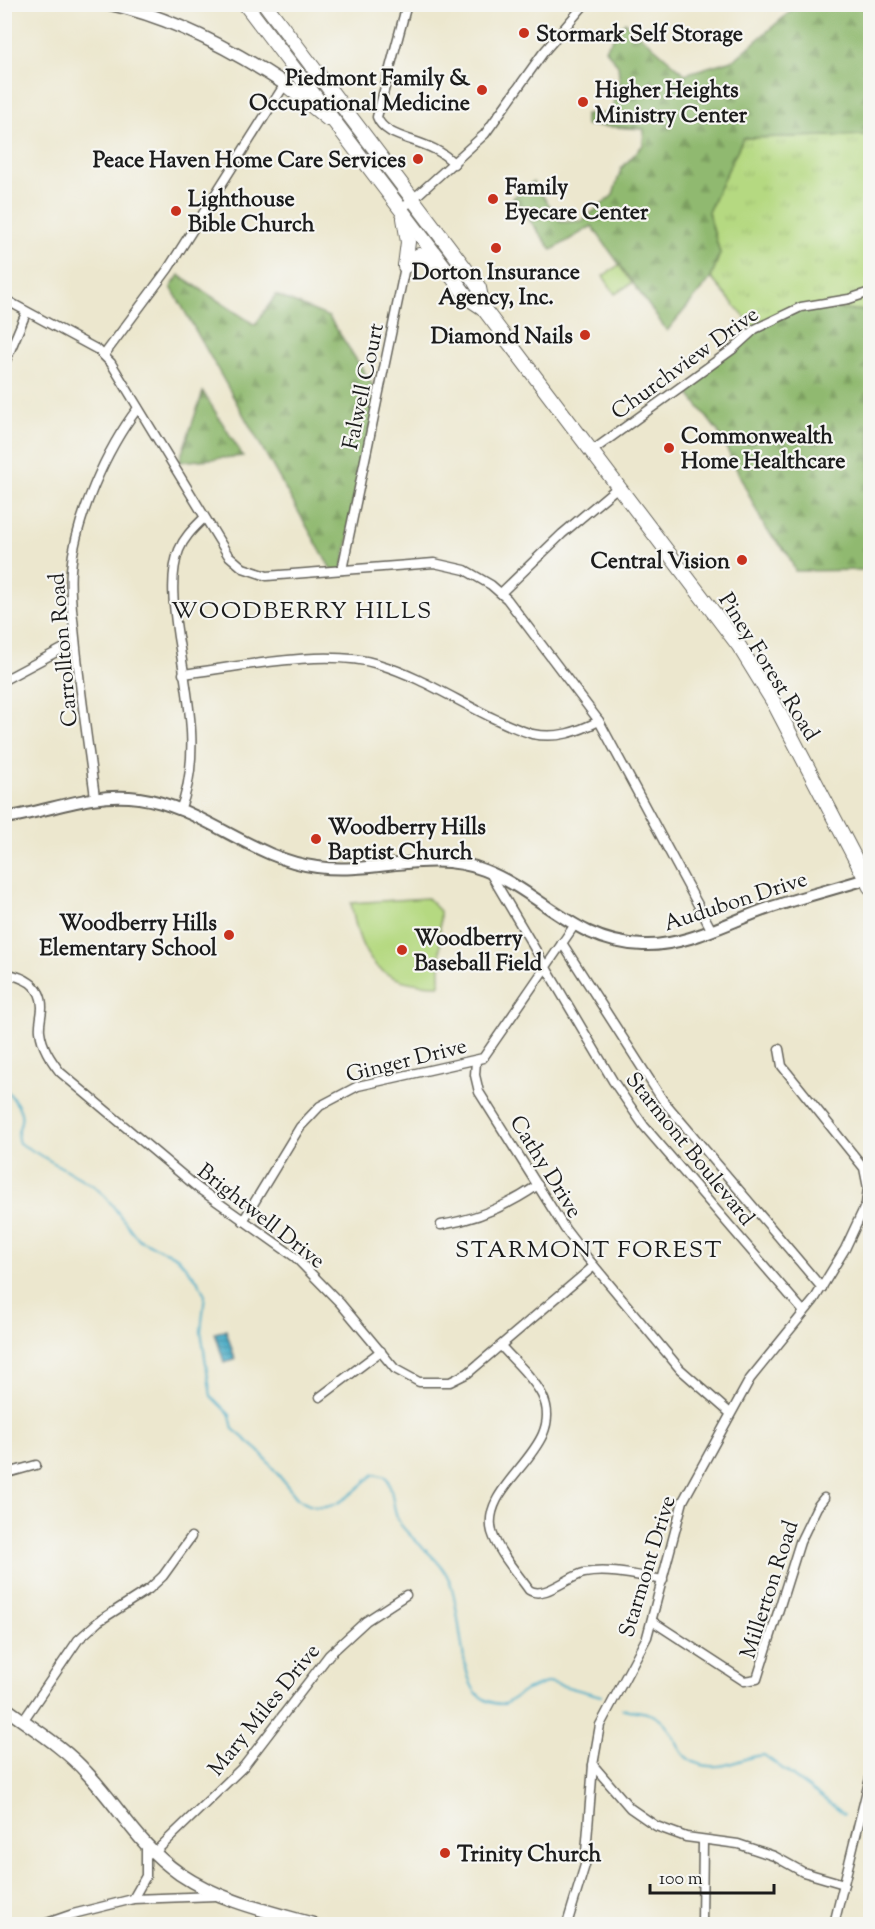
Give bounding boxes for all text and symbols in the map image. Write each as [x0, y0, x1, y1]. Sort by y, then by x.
place label: Stormark Self Storage [536, 20, 743, 52]
marker: Stormark Self Storage [517, 26, 531, 40]
place label: Piedmont Family & Occupational Medicine [249, 64, 471, 121]
place label: Higher Heights Ministry Center [595, 76, 748, 133]
marker: Piedmont Family & Occupational Medicine [475, 83, 489, 97]
marker: Higher Heights Ministry Center [576, 95, 590, 109]
place label: Peace Haven Home Care Services [93, 146, 406, 178]
marker: Peace Haven Home Care Services [411, 152, 425, 166]
place label: Family Eyecare Center [505, 173, 649, 230]
place label: Lighthouse Bible Church [188, 185, 315, 242]
marker: Family Eyecare Center [486, 192, 500, 206]
marker: Lighthouse Bible Church [169, 204, 183, 218]
marker: Dorton Insurance Agency, Inc. [489, 241, 503, 255]
place label: Dorton Insurance Agency, Inc. [412, 258, 580, 315]
street label: Churchview Drive [605, 300, 766, 429]
street label: Falwell Court [336, 320, 394, 453]
place label: Diamond Nails [431, 322, 573, 354]
marker: Diamond Nails [578, 328, 592, 342]
place label: Commonwealth Home Healthcare [681, 422, 846, 479]
marker: Commonwealth Home Healthcare [662, 441, 676, 455]
place label: Central Vision [591, 547, 730, 579]
marker: Central Vision [735, 553, 749, 567]
street label: Carrollton Road [42, 571, 88, 728]
street label: Piney Forest Road [709, 587, 826, 748]
district label: WOODBERRY HILLS [171, 595, 433, 629]
place label: Woodberry Hills Baptist Church [328, 813, 486, 870]
marker: Woodberry Hills Baptist Church [309, 832, 323, 846]
street label: Audubon Drive [660, 865, 812, 941]
place label: Woodberry Hills Elementary School [40, 909, 218, 966]
place label: Woodberry Baseball Field [414, 924, 543, 981]
marker: Woodberry Hills Elementary School [222, 928, 236, 942]
marker: Woodberry Baseball Field [395, 943, 409, 957]
street label: Ginger Drive [343, 1031, 471, 1092]
street label: Starmont Boulevard [616, 1066, 761, 1234]
street label: Cathy Drive [500, 1110, 589, 1225]
street label: Brightwell Drive [189, 1157, 331, 1278]
district label: STARMONT FOREST [455, 1234, 723, 1268]
street label: Starmont Drive [612, 1492, 686, 1642]
street label: Millerton Road [733, 1517, 808, 1663]
street label: Mary Miles Drive [202, 1638, 329, 1784]
place label: Trinity Church [457, 1840, 602, 1872]
marker: Trinity Church [438, 1846, 452, 1860]
scale bar [650, 1857, 774, 1895]
text: 100 m [659, 1867, 703, 1893]

